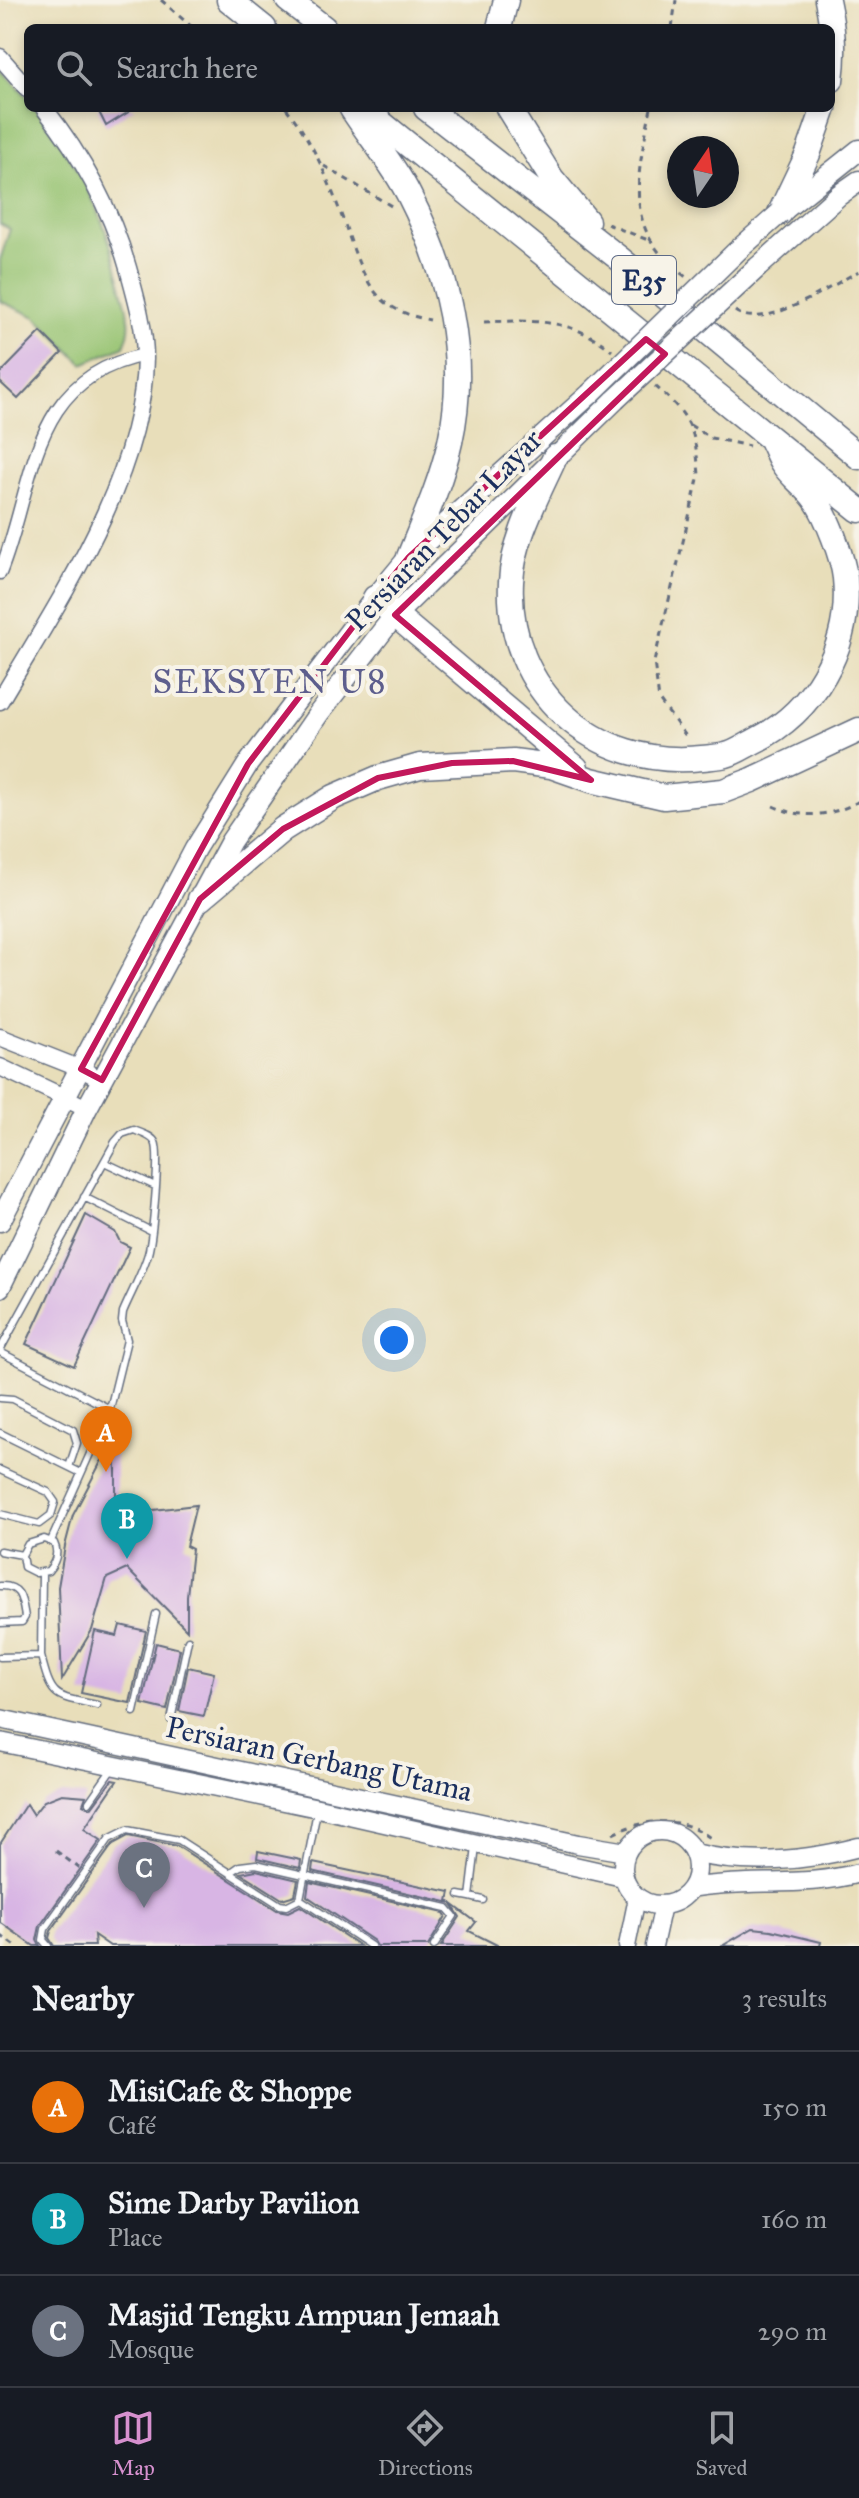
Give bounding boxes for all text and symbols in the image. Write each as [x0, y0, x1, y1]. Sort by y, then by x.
search box [24, 24, 835, 112]
icon: search [52, 46, 96, 90]
text: Search here [116, 50, 258, 86]
north arrow [667, 136, 739, 208]
road number: E35 [612, 256, 676, 304]
street label: Persiaran Tebar Layar [338, 421, 550, 638]
district label: SEKSYEN U8 [152, 661, 388, 702]
your location [374, 1320, 414, 1360]
pin: A [80, 1406, 132, 1472]
pin: B [101, 1493, 153, 1559]
street label: Persiaran Gerbang Utama [162, 1709, 476, 1809]
pin: C [118, 1842, 170, 1908]
text: Nearby [32, 1978, 134, 2019]
text: 3 results [742, 1982, 827, 2014]
text: MisiCafe & Shoppe [108, 2073, 352, 2109]
text: A [49, 2091, 67, 2123]
text: 150 m [762, 2091, 827, 2123]
text: Café [108, 2109, 156, 2141]
text: Sime Darby Pavilion [108, 2185, 359, 2221]
text: B [49, 2203, 67, 2235]
text: 160 m [761, 2203, 827, 2235]
text: Place [108, 2221, 163, 2253]
text: Masjid Tengku Ampuan Jemaah [108, 2297, 500, 2333]
text: C [49, 2315, 67, 2347]
text: 290 m [758, 2315, 827, 2347]
text: Mosque [108, 2333, 194, 2365]
tab: Map [111, 2406, 155, 2481]
tab: Directions [378, 2406, 473, 2481]
tab: Saved [695, 2406, 748, 2481]

